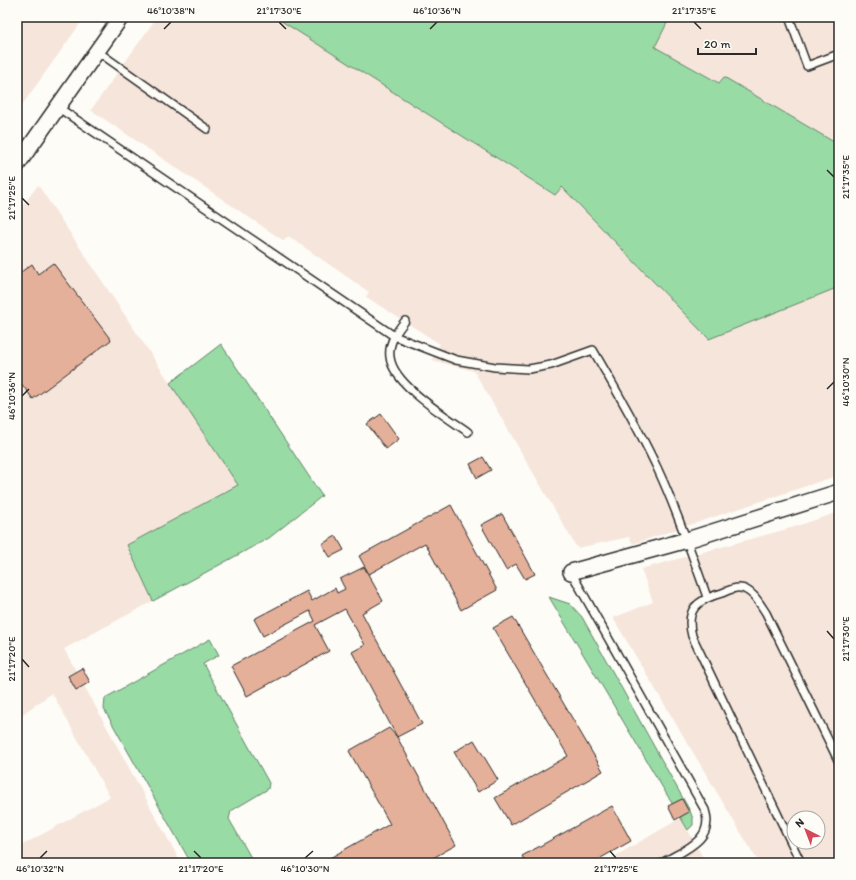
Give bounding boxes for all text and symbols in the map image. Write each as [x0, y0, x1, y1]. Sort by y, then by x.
text: 46°10'38"N [147, 4, 195, 17]
text: 21°17'30"E [256, 4, 302, 17]
text: 46°10'36"N [413, 4, 461, 17]
text: 21°17'35"E [672, 4, 717, 17]
scale bar [698, 30, 756, 56]
text: 20 m [704, 37, 731, 51]
text: 21°17'35"E [839, 154, 852, 199]
text: 21°17'25"E [5, 176, 18, 220]
text: 46°10'30"N [839, 357, 852, 406]
text: 46°10'36"N [5, 372, 18, 420]
text: 21°17'30"E [839, 616, 852, 662]
text: 21°17'20"E [5, 636, 18, 681]
north arrow [786, 810, 826, 850]
text: N [793, 816, 807, 830]
text: 46°10'32"N [16, 862, 64, 875]
text: 21°17'20"E [179, 862, 224, 875]
text: 46°10'30"N [281, 862, 330, 875]
text: 21°17'25"E [594, 862, 638, 875]

